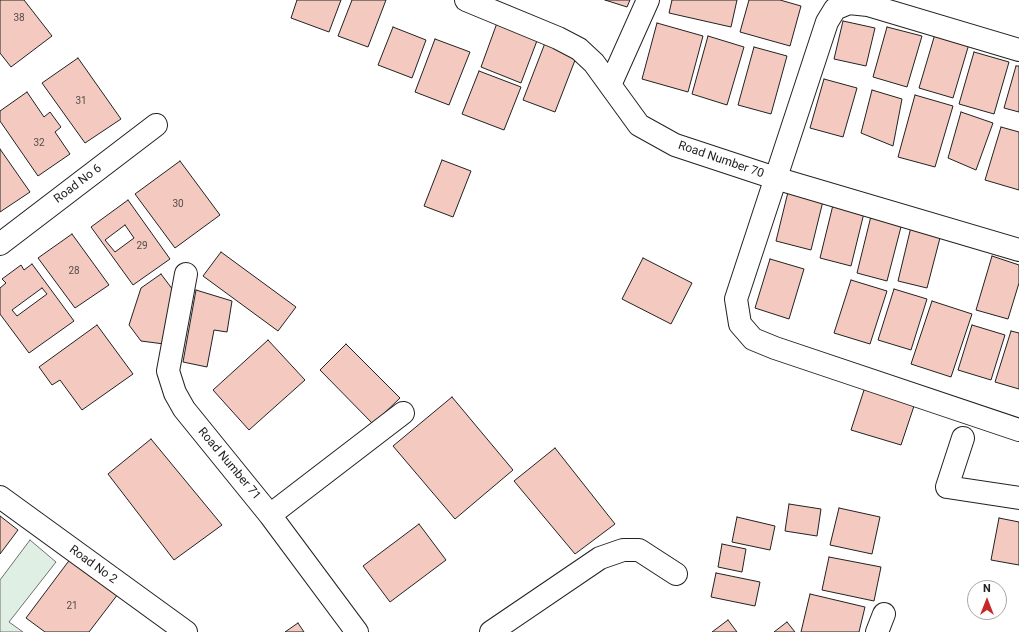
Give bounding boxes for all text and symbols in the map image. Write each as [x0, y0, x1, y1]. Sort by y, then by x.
house number: 38 [13, 12, 25, 24]
house number: 31 [75, 95, 87, 107]
house number: 32 [33, 137, 45, 149]
street label: Road Number 70 [676, 139, 766, 181]
street label: Road No 6 [51, 162, 105, 206]
house number: 30 [172, 198, 184, 210]
house number: 29 [136, 240, 148, 252]
house number: 28 [68, 265, 80, 277]
street label: Road Number 71 [195, 425, 263, 503]
street label: Road No 2 [66, 543, 120, 587]
north arrow [967, 580, 1007, 620]
text: N [983, 582, 991, 595]
house number: 21 [66, 600, 78, 612]

